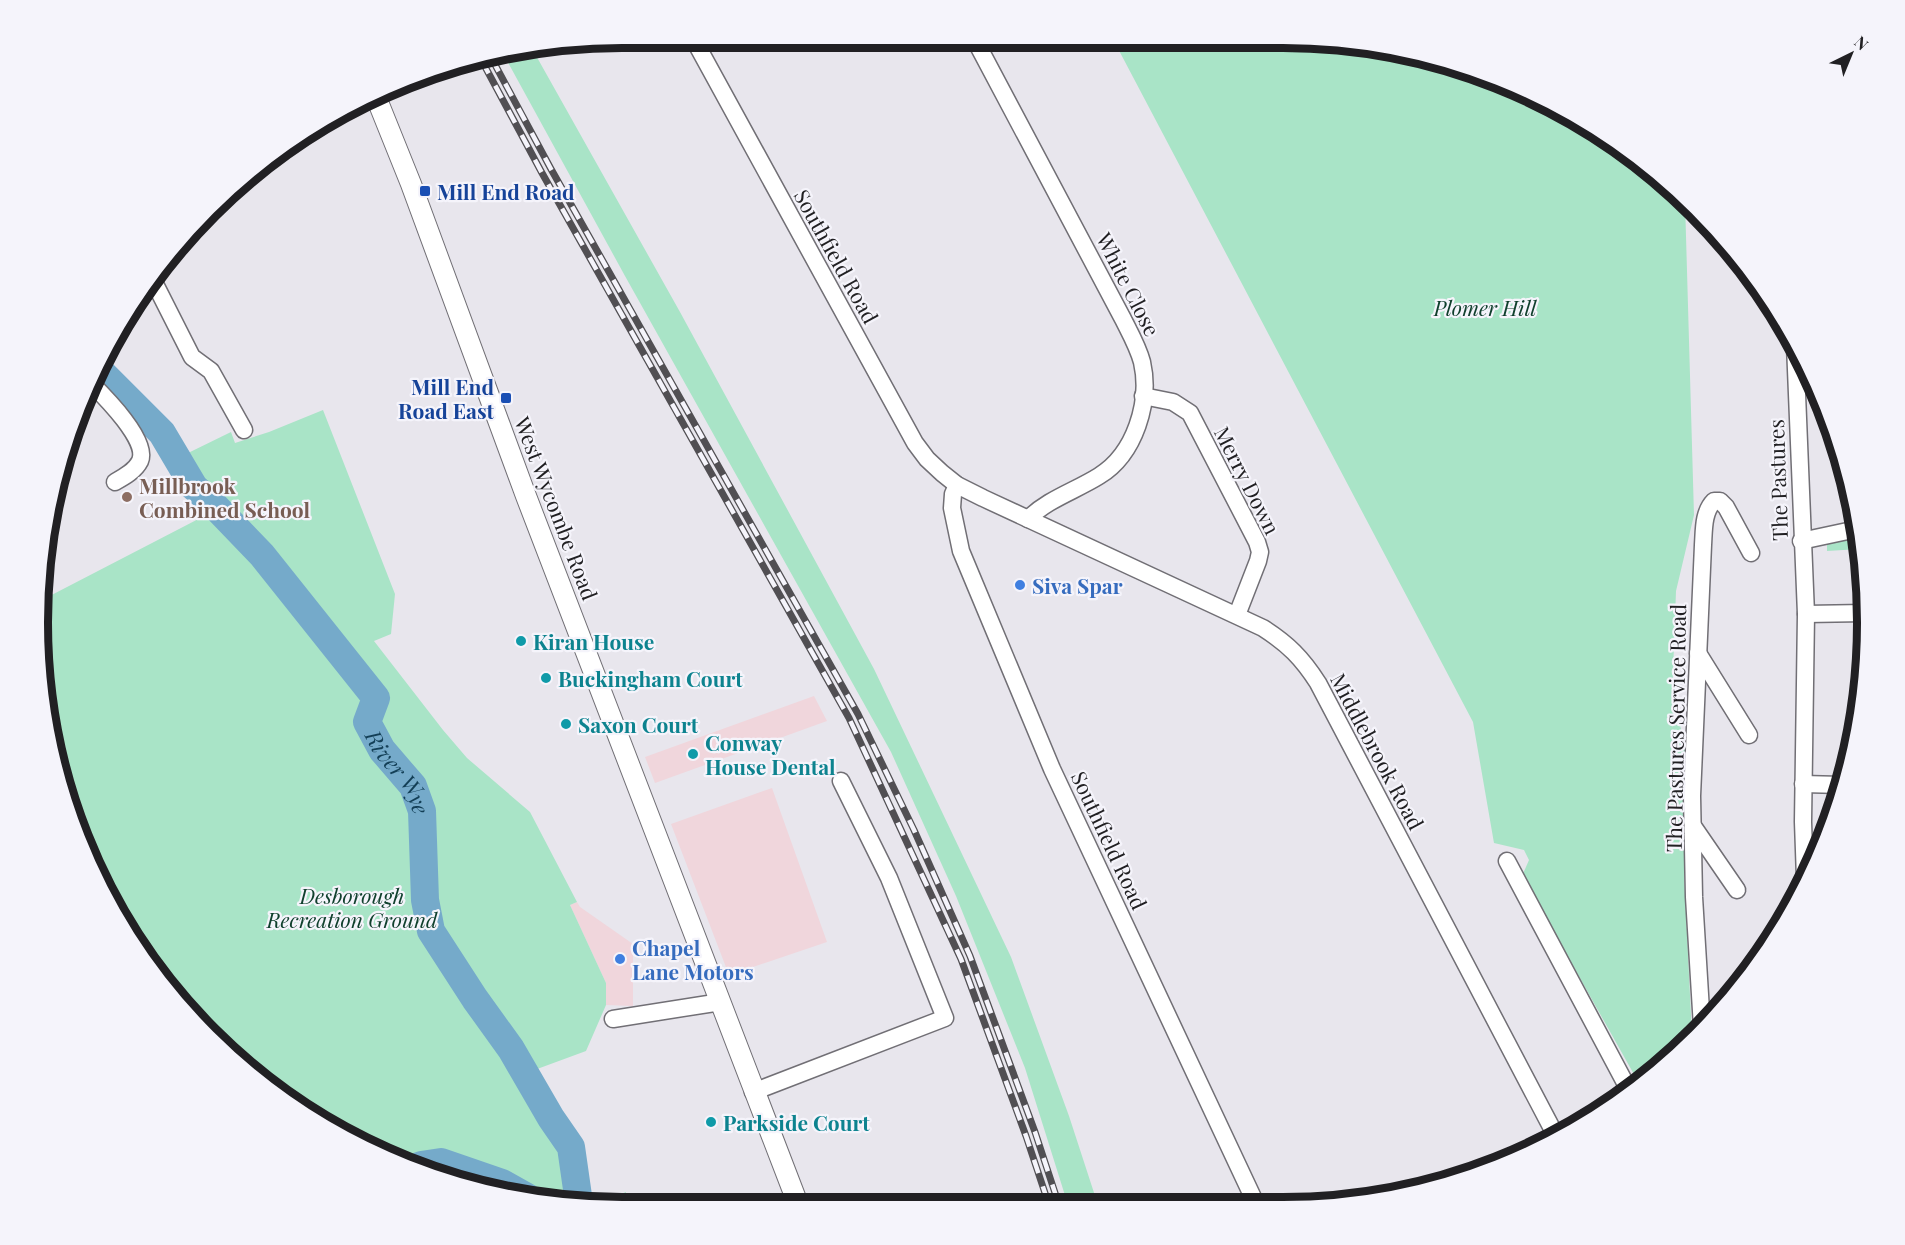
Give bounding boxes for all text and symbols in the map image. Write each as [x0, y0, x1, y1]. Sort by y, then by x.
north arrow [1821, 24, 1881, 84]
text: N [1850, 31, 1873, 55]
place label: Mill End Road [437, 177, 575, 205]
marker: Mill End Road [418, 184, 432, 198]
street label: Southfield Road [789, 184, 885, 328]
street label: White Close [1091, 227, 1167, 340]
park label: Plomer Hill [1433, 293, 1538, 321]
place label: Mill End Road East [398, 372, 495, 424]
marker: Mill End Road East [499, 391, 513, 405]
street label: West Wycombe Road [509, 411, 605, 604]
street label: The Pastures [1761, 419, 1793, 541]
street label: Merry Down [1209, 421, 1287, 539]
place label: Millbrook Combined School [139, 471, 310, 523]
marker: Millbrook Combined School [120, 490, 134, 504]
place label: Siva Spar [1032, 571, 1123, 599]
marker: Siva Spar [1013, 578, 1027, 592]
street label: The Pastures Service Road [1659, 604, 1691, 852]
place label: Kiran House [533, 627, 654, 655]
marker: Kiran House [514, 634, 528, 648]
place label: Buckingham Court [558, 664, 743, 692]
street label: Middlebrook Road [1325, 668, 1431, 834]
marker: Buckingham Court [539, 671, 553, 685]
place label: Saxon Court [578, 710, 699, 738]
marker: Saxon Court [559, 717, 573, 731]
water label: River Wye [358, 724, 437, 819]
place label: Conway House Dental [705, 728, 836, 780]
marker: Conway House Dental [686, 747, 700, 761]
street label: Southfield Road [1066, 766, 1154, 914]
park label: Desborough Recreation Ground [266, 881, 438, 933]
place label: Chapel Lane Motors [632, 933, 754, 985]
marker: Chapel Lane Motors [613, 952, 627, 966]
place label: Parkside Court [723, 1108, 870, 1136]
marker: Parkside Court [704, 1115, 718, 1129]

